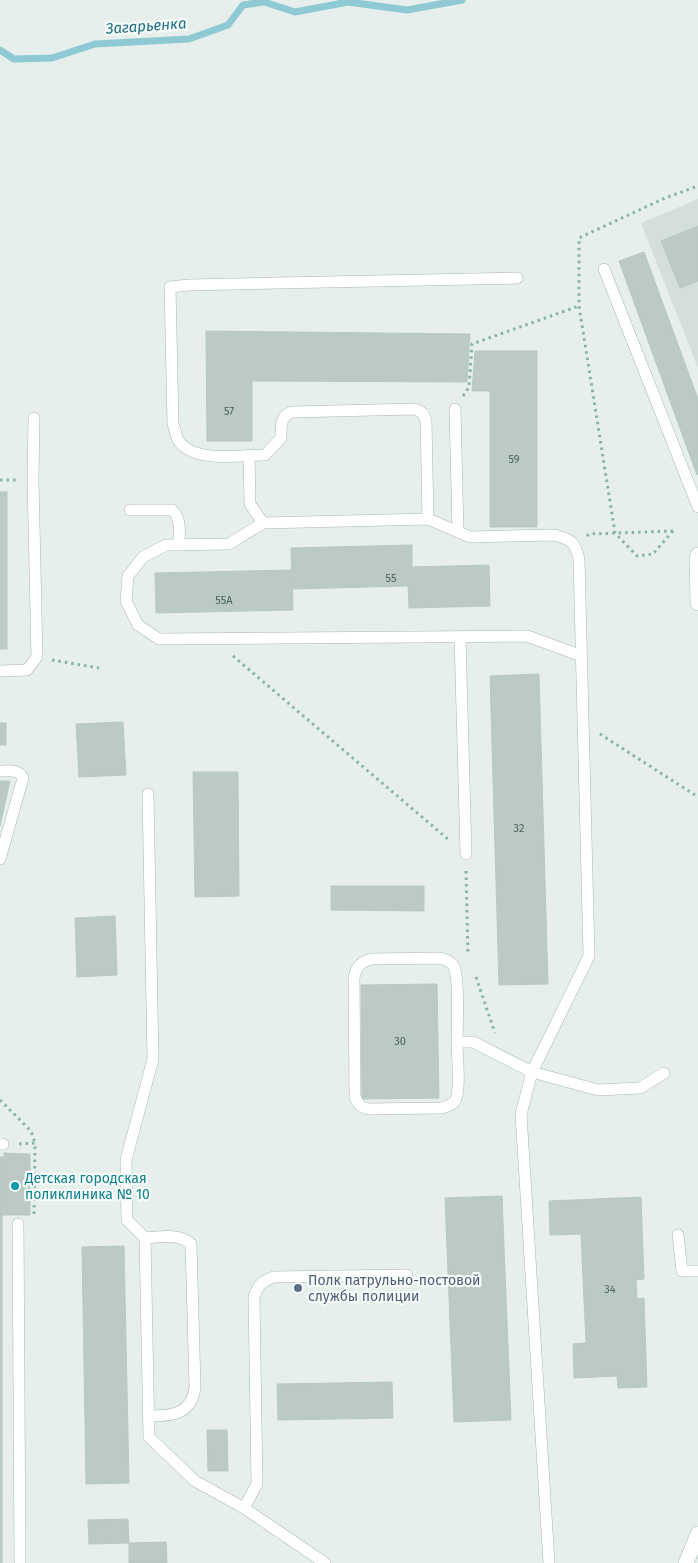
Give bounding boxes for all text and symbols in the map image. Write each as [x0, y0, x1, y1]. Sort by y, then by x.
water label: Загарьенка [104, 14, 187, 38]
house number: 57 [224, 405, 234, 418]
house number: 59 [508, 453, 520, 466]
house number: 55 [386, 572, 397, 585]
house number: 55А [215, 594, 233, 607]
house number: 32 [514, 822, 524, 835]
house number: 30 [394, 1035, 406, 1048]
place label: Детская городская поликлиника № 10 [24, 1170, 150, 1203]
marker: Детская городская поликлиника № 10 [9, 1180, 21, 1192]
place label: Полк патрульно-постовой службы полиции [308, 1272, 481, 1305]
marker: Полк патрульно-постовой службы полиции [292, 1282, 304, 1294]
house number: 34 [604, 1283, 616, 1296]

